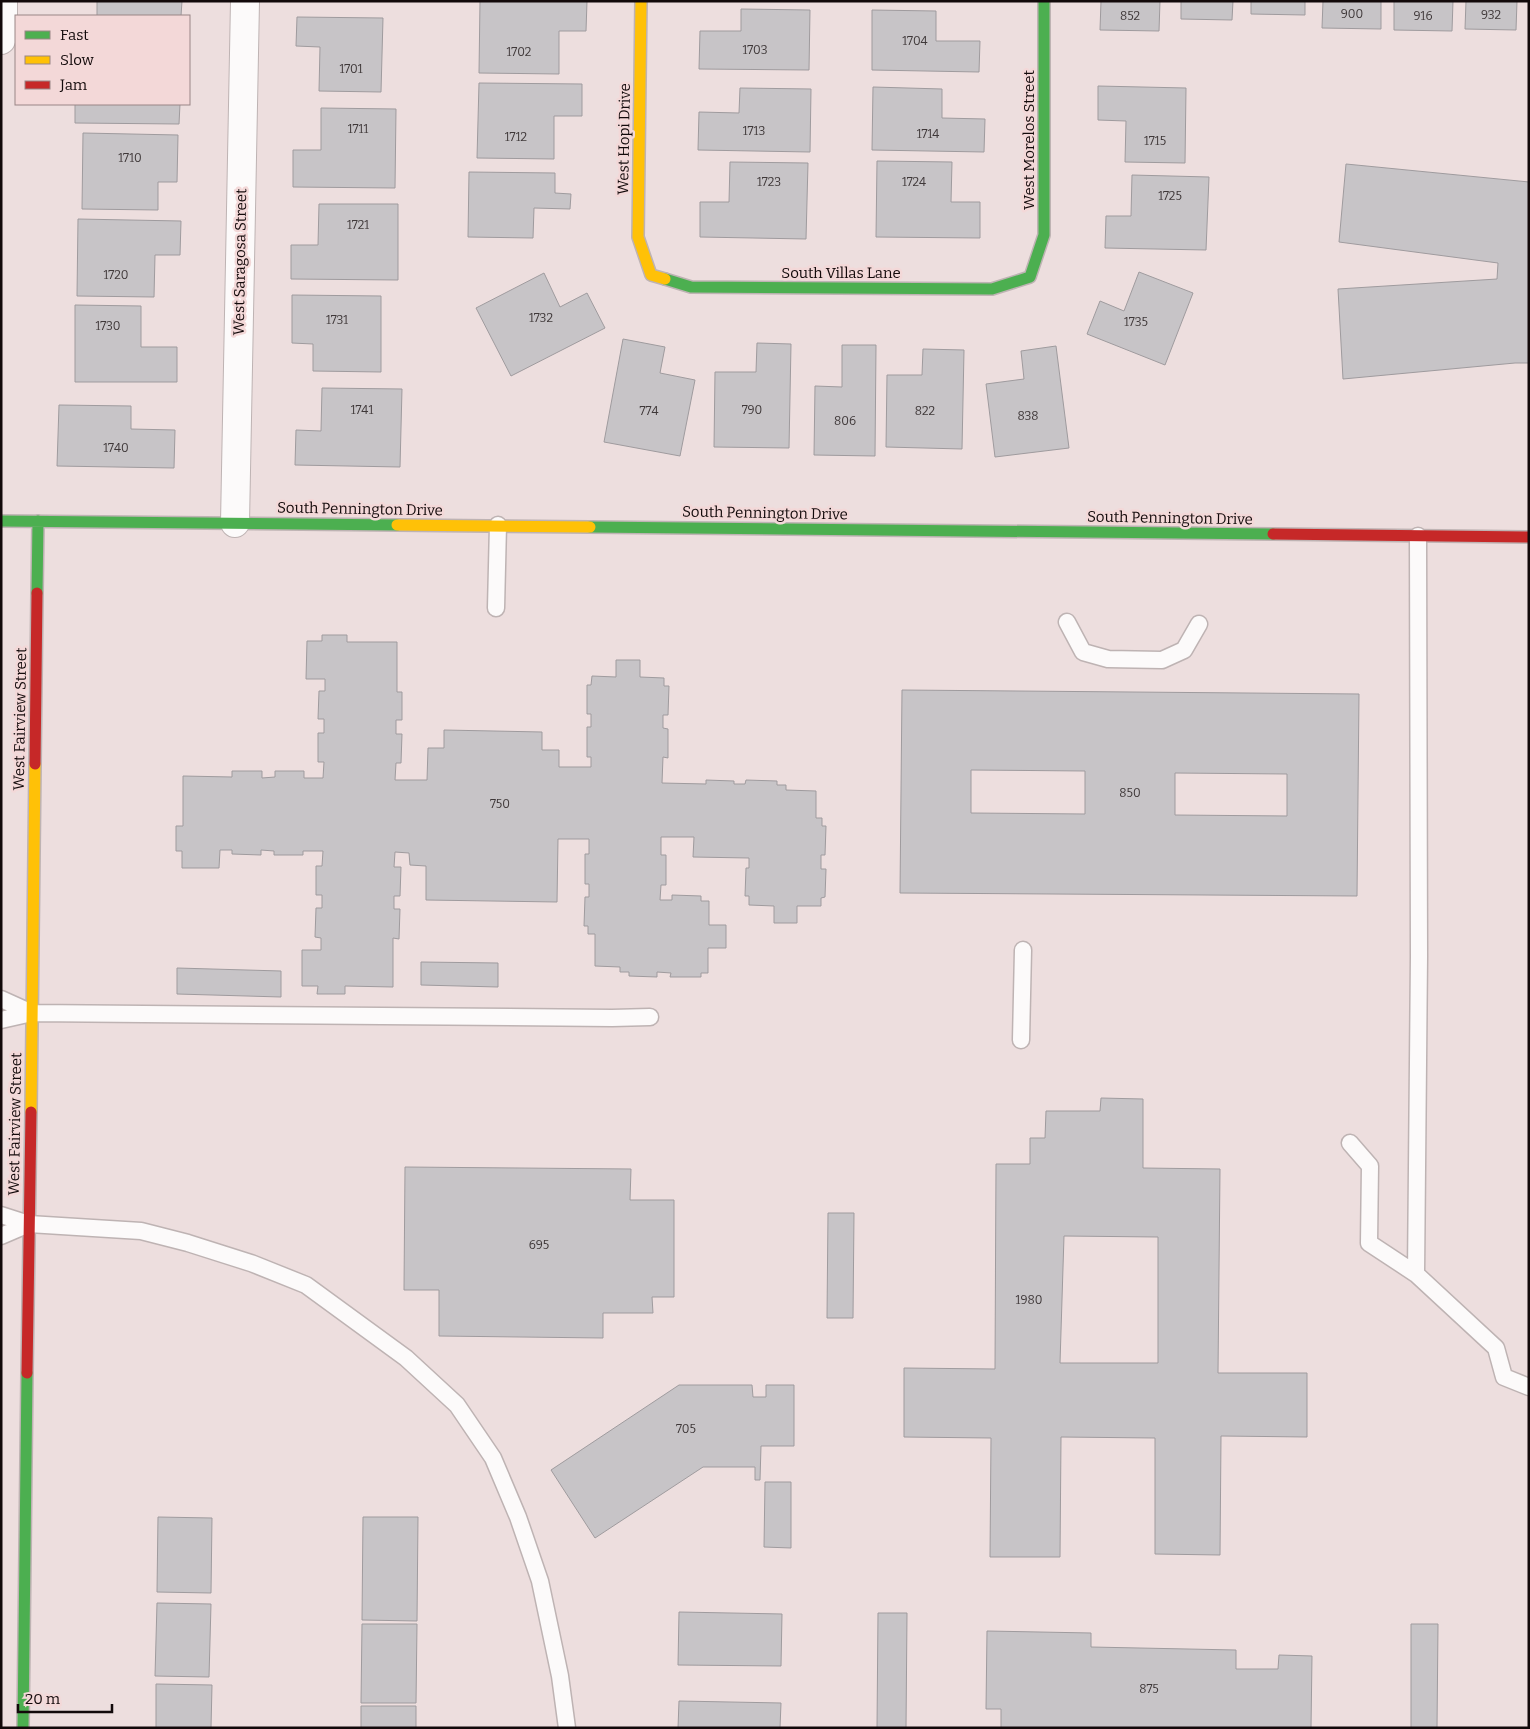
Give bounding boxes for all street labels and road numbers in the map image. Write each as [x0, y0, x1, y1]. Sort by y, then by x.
street label: West Morelos Street [1020, 70, 1038, 210]
street label: West Hopi Drive [614, 83, 634, 195]
street label: West Saragosa Street [230, 188, 250, 336]
street label: South Villas Lane [781, 264, 901, 282]
street label: South Pennington Drive [277, 499, 443, 519]
street label: South Pennington Drive [682, 503, 848, 523]
street label: South Pennington Drive [1087, 508, 1253, 528]
street label: West Fairview Street [10, 647, 30, 791]
street label: West Fairview Street [5, 1052, 25, 1196]

